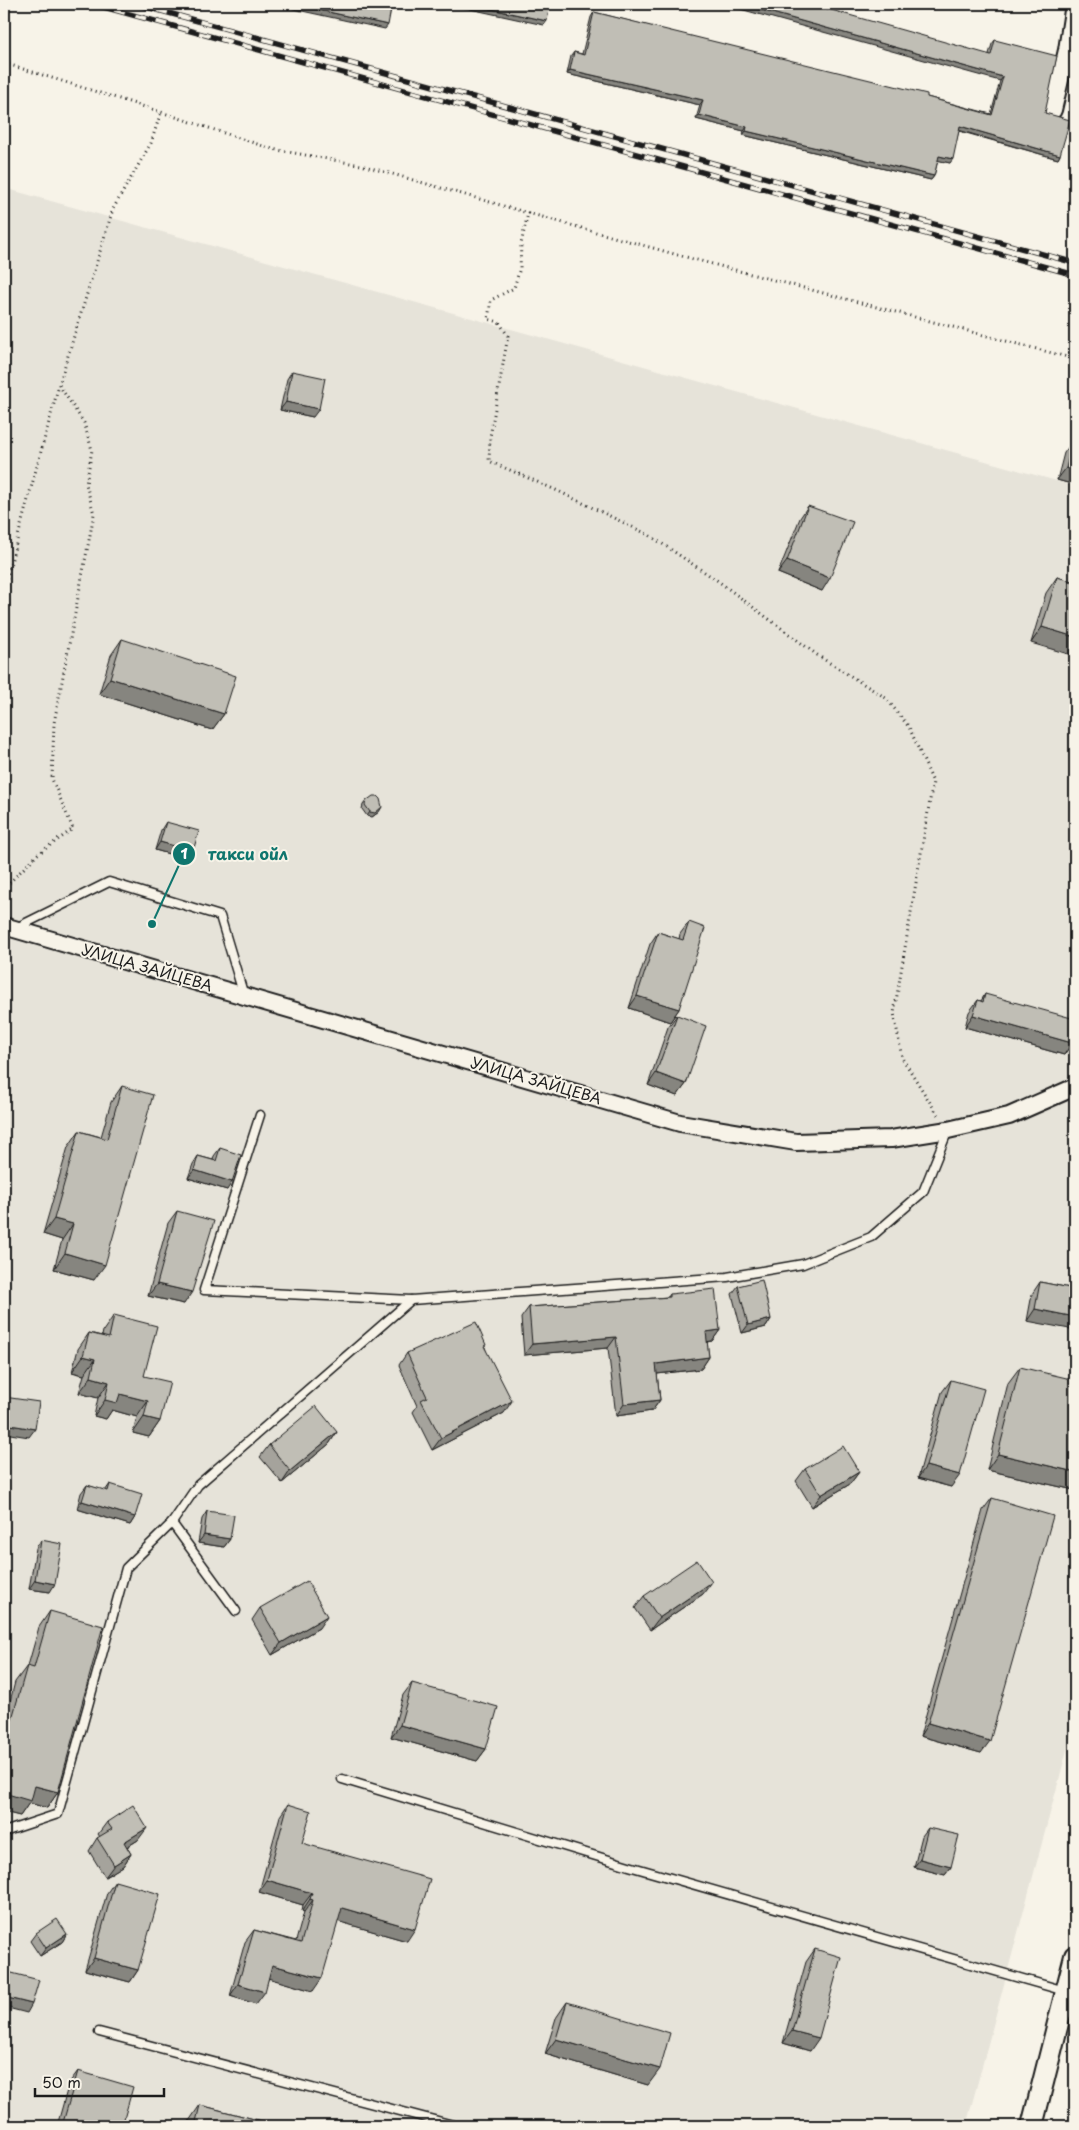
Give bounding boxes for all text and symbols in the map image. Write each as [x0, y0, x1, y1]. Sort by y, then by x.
callout: такси ойл [172, 838, 298, 869]
text: 1 [180, 841, 188, 864]
text: такси ойл [208, 841, 288, 865]
street label: УЛИЦА ЗАЙЦЕВА [79, 937, 216, 996]
street label: УЛИЦА ЗАЙЦЕВА [468, 1050, 605, 1109]
scale bar [35, 2065, 164, 2097]
text: 50 m [42, 2070, 81, 2093]

